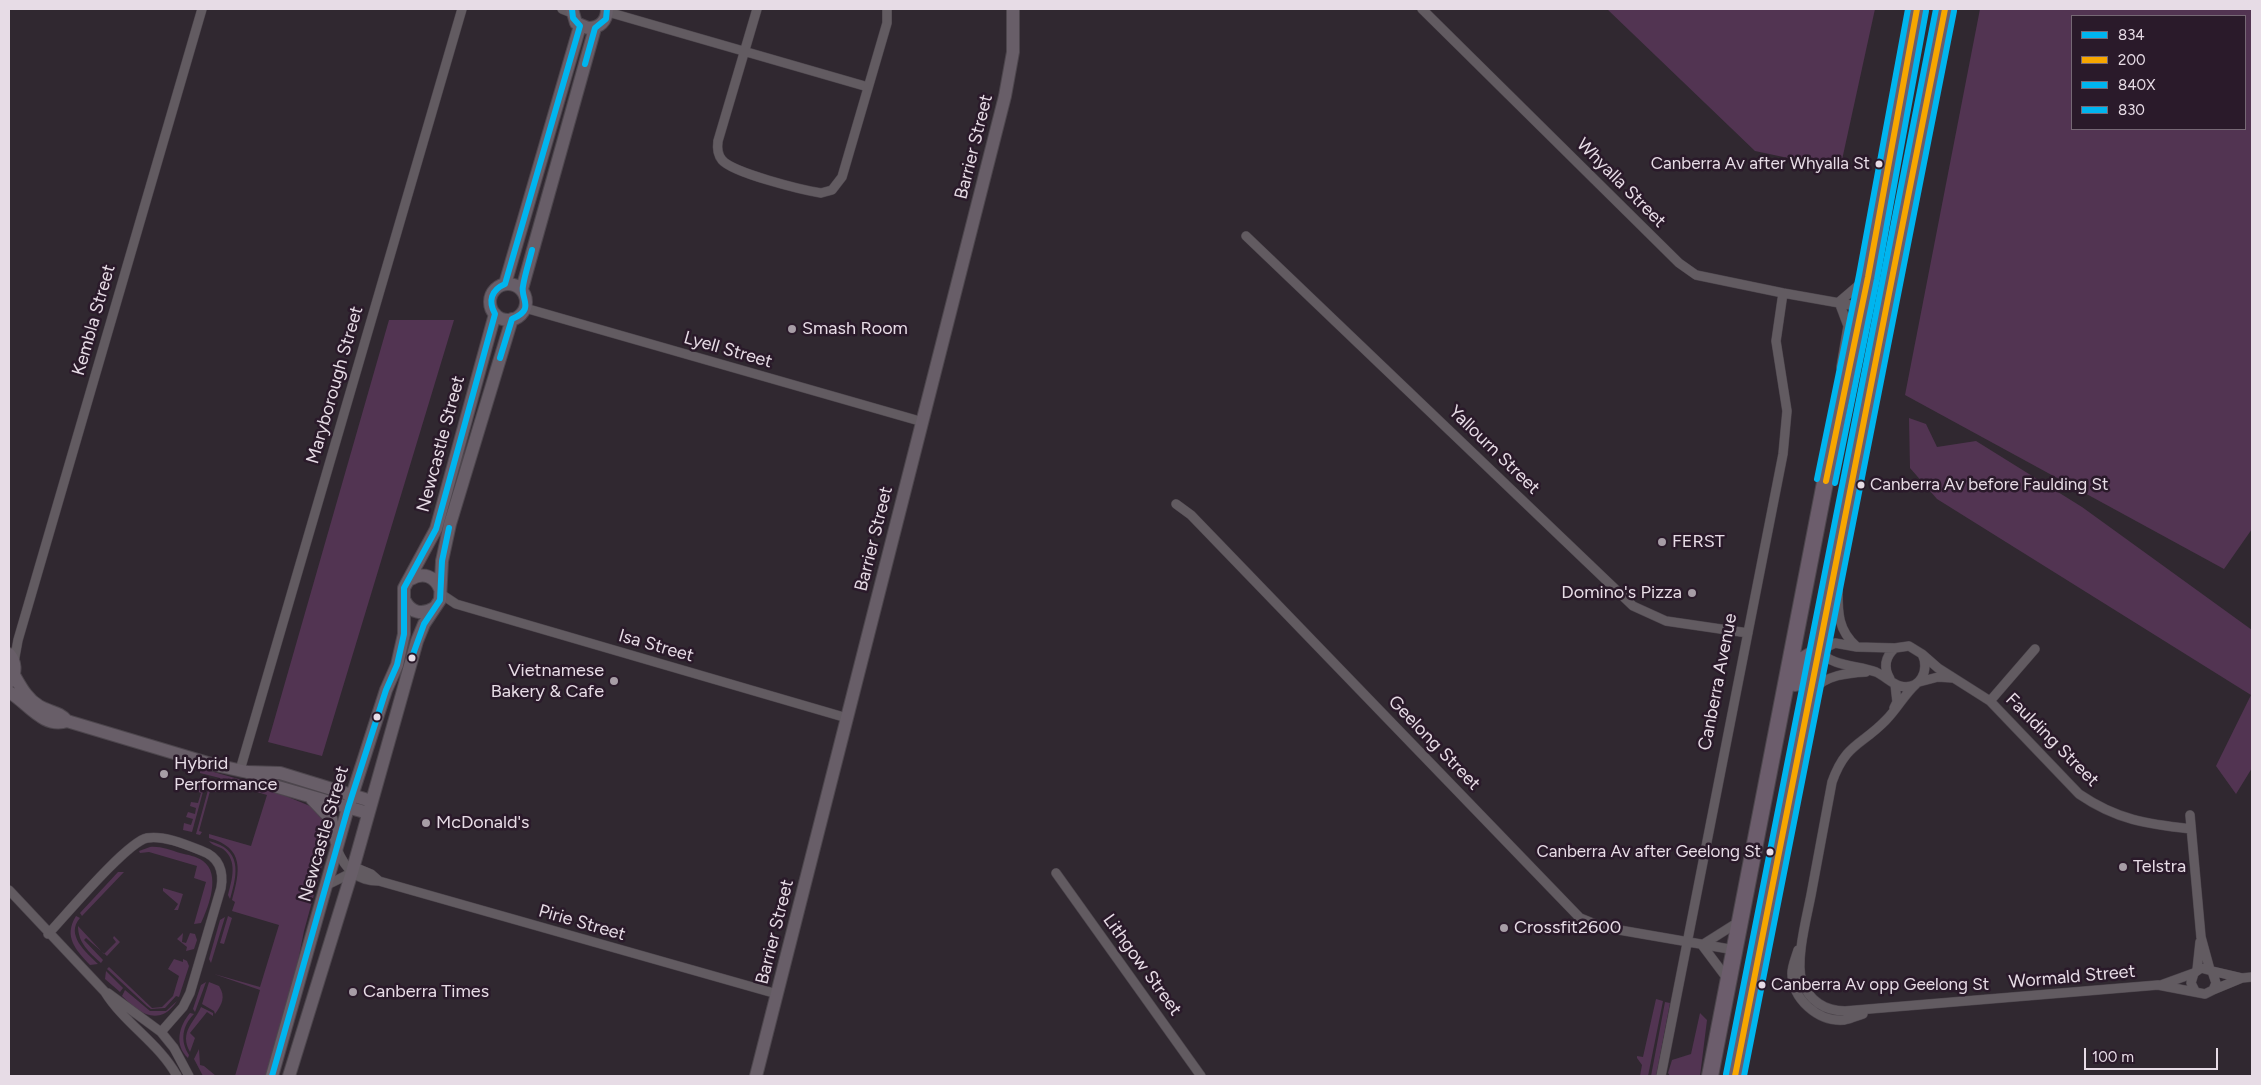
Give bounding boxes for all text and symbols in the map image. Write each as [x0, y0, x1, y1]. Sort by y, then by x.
legend [2071, 15, 2246, 130]
text: 834 [2118, 26, 2145, 44]
text: 200 [2118, 51, 2146, 69]
text: 840X [2118, 76, 2155, 94]
street label: Barrier Street [951, 92, 997, 202]
text: 830 [2118, 101, 2145, 119]
street label: Whyalla Street [1572, 134, 1670, 232]
place label: Canberra Av after Whyalla St [1651, 154, 1870, 174]
marker: Canberra Av after Whyalla St [1874, 159, 1884, 169]
street label: Kembla Street [68, 262, 120, 378]
street label: Maryborough Street [302, 304, 368, 466]
place label: Smash Room [802, 318, 908, 340]
marker: Smash Room [786, 323, 798, 335]
street label: Lyell Street [681, 327, 775, 373]
street label: Newcastle Street [412, 374, 470, 514]
street label: Yallourn Street [1444, 401, 1544, 499]
place label: Canberra Av before Faulding St [1870, 475, 2108, 495]
marker: Canberra Av before Faulding St [1856, 480, 1866, 490]
street label: Barrier Street [851, 484, 897, 594]
place label: FERST [1672, 531, 1725, 553]
marker: FERST [1656, 536, 1668, 548]
place label: Domino's Pizza [1561, 582, 1682, 604]
marker: Domino's Pizza [1686, 587, 1698, 599]
street label: Canberra Avenue [1694, 612, 1742, 752]
street label: Isa Street [616, 625, 696, 667]
unlabelled marker [407, 653, 417, 663]
place label: Vietnamese Bakery & Cafe [491, 660, 604, 702]
marker: Vietnamese Bakery & Cafe [608, 675, 620, 687]
street label: Faulding Street [2001, 689, 2103, 791]
street label: Geelong Street [1383, 691, 1485, 795]
unlabelled marker [372, 712, 382, 722]
place label: Hybrid Performance [174, 753, 277, 796]
street label: Newcastle Street [294, 764, 354, 904]
marker: Hybrid Performance [158, 768, 170, 780]
place label: McDonald's [436, 812, 530, 834]
marker: McDonald's [420, 817, 432, 829]
place label: Canberra Av after Geelong St [1536, 842, 1761, 862]
marker: Canberra Av after Geelong St [1765, 847, 1775, 857]
place label: Telstra [2133, 856, 2186, 878]
marker: Telstra [2117, 861, 2129, 873]
street label: Barrier Street [752, 877, 798, 987]
street label: Pirie Street [536, 900, 628, 946]
street label: Lithgow Street [1098, 910, 1186, 1020]
place label: Crossfit2600 [1514, 917, 1621, 939]
marker: Crossfit2600 [1498, 922, 1510, 934]
street label: Wormald Street [2008, 961, 2136, 993]
place label: Canberra Av opp Geelong St [1771, 975, 1989, 995]
marker: Canberra Av opp Geelong St [1757, 980, 1767, 990]
place label: Canberra Times [363, 981, 489, 1003]
marker: Canberra Times [347, 986, 359, 998]
scale bar [2086, 1038, 2220, 1070]
text: 100 m [2092, 1048, 2134, 1066]

